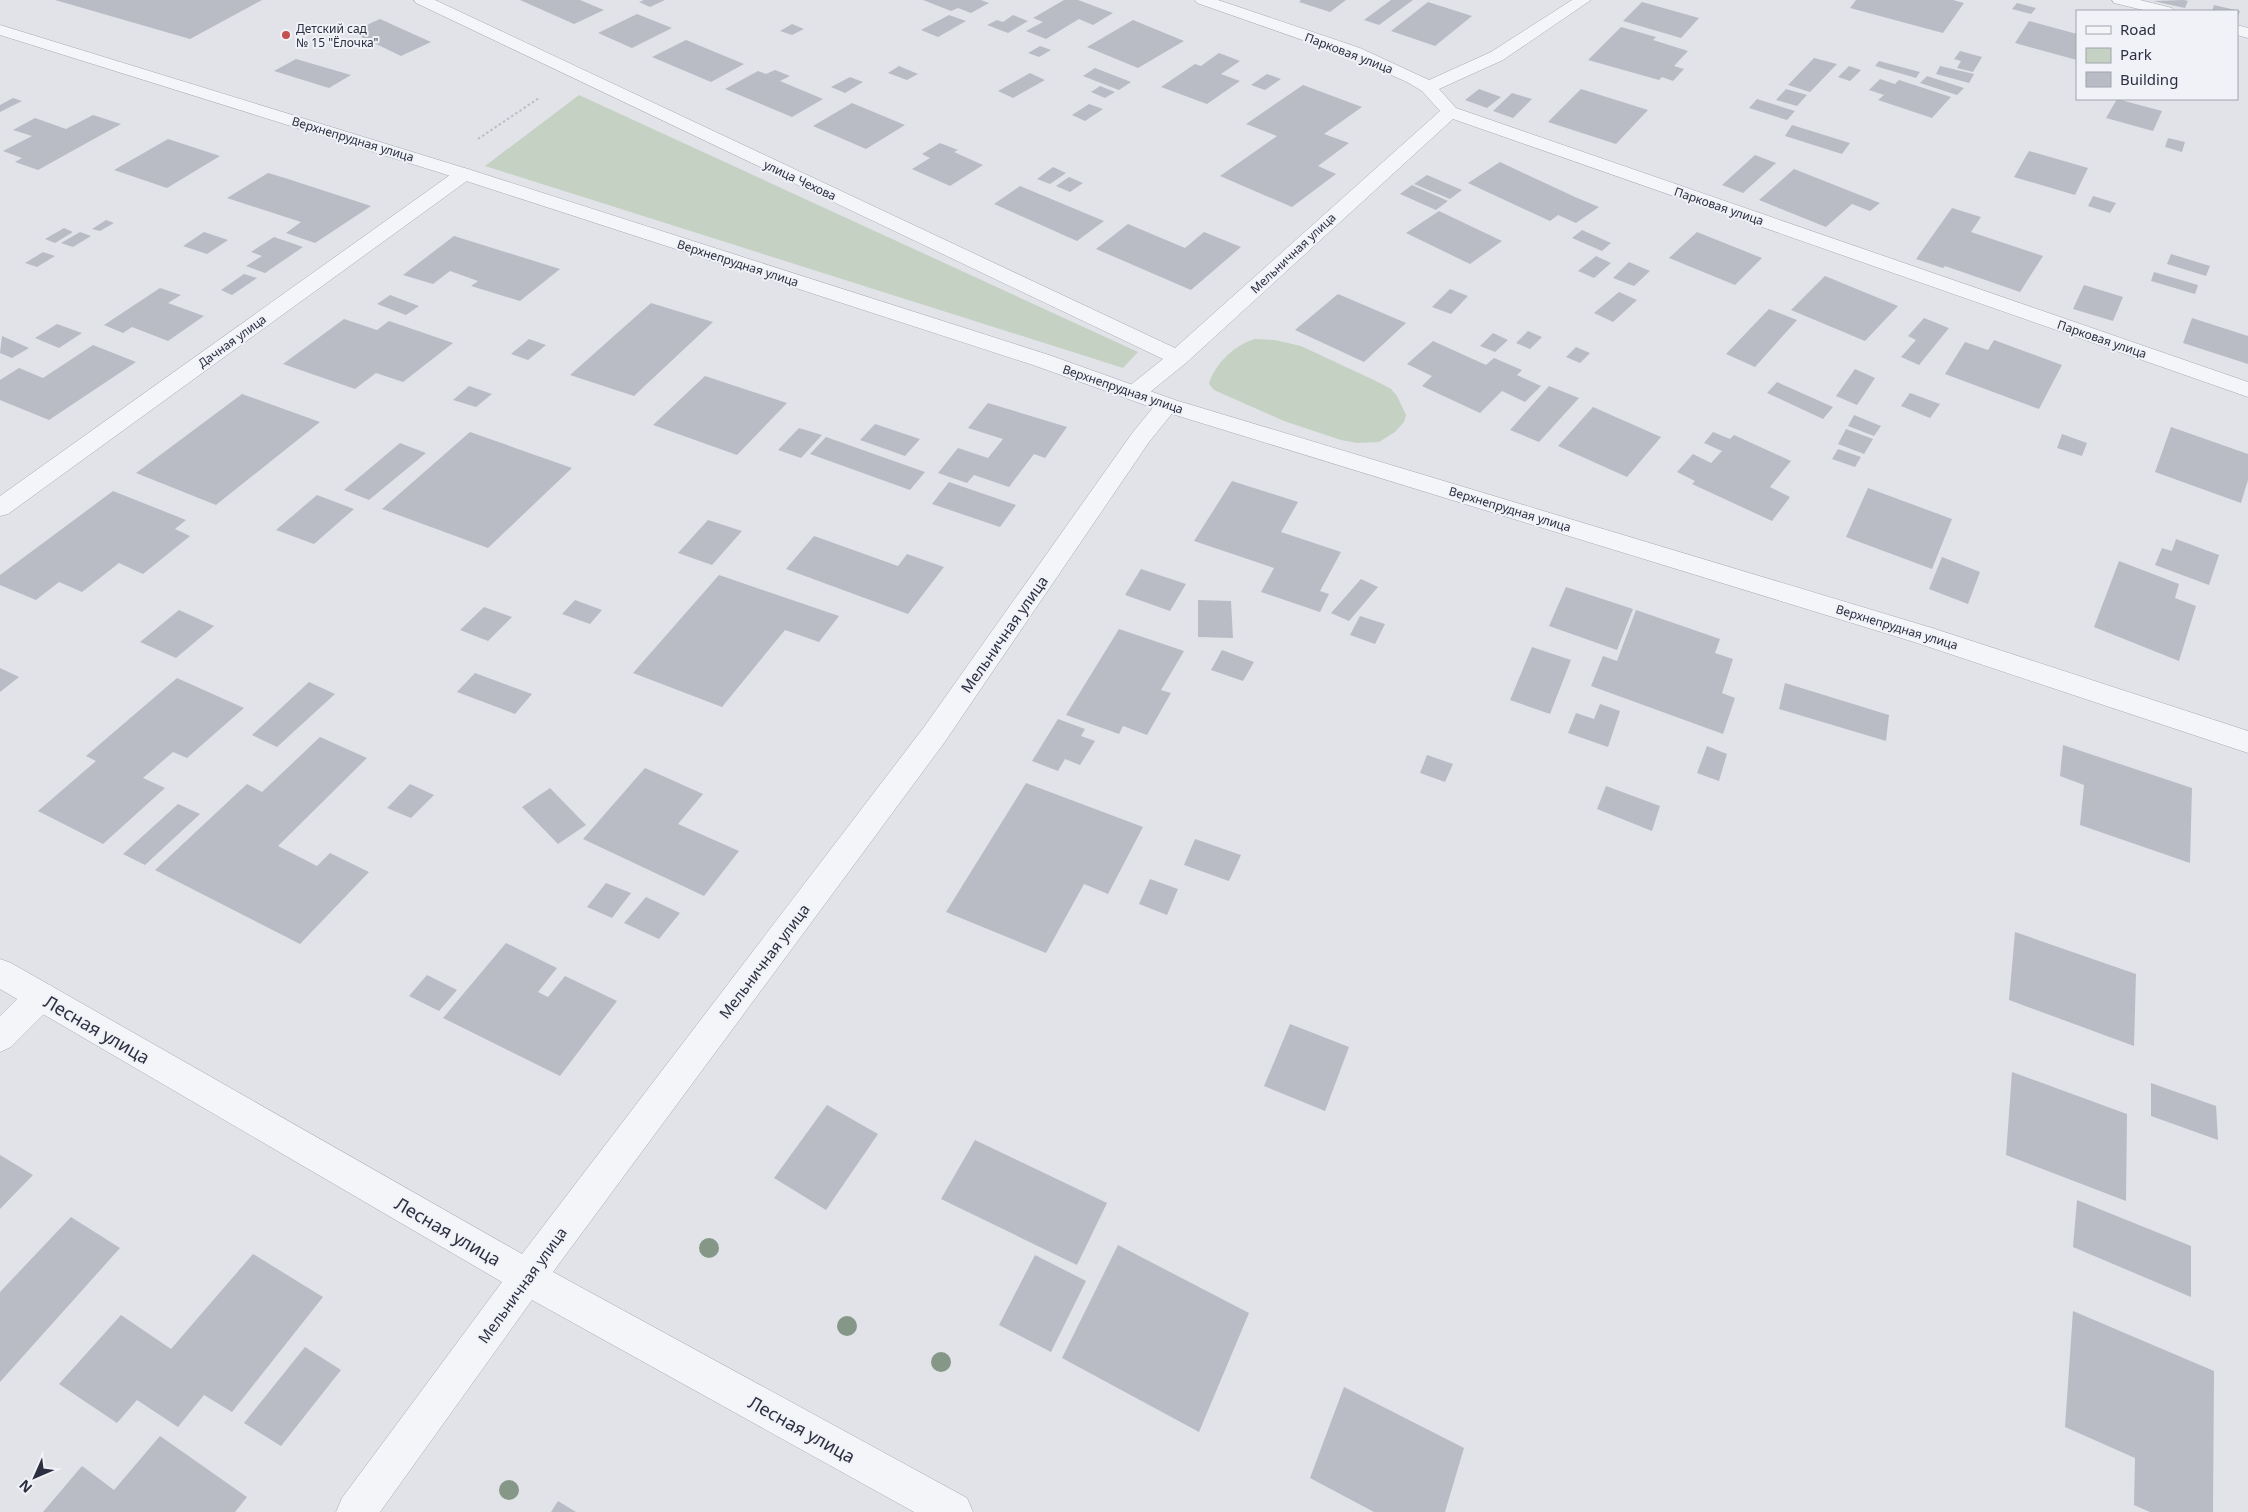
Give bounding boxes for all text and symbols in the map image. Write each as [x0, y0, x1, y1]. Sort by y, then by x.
legend [2076, 10, 2238, 100]
text: Road [2120, 19, 2156, 39]
place label: Детский сад № 15 "Ёлочка" [296, 20, 379, 51]
street label: Парковая улица [1302, 28, 1396, 78]
marker: Детский сад № 15 "Ёлочка" [280, 29, 292, 41]
text: Park [2120, 44, 2152, 64]
text: Building [2120, 69, 2178, 89]
street label: Верхнепрудная улица [290, 112, 416, 166]
street label: улица Чехова [761, 156, 839, 204]
street label: Парковая улица [1672, 183, 1766, 229]
street label: Мельничная улица [1247, 209, 1339, 297]
street label: Верхнепрудная улица [675, 235, 801, 291]
street label: Дачная улица [194, 310, 270, 372]
street label: Парковая улица [2055, 316, 2149, 362]
street label: Верхнепрудная улица [1060, 360, 1186, 418]
street label: Верхнепрудная улица [1447, 482, 1573, 536]
street label: Мельничная улица [956, 571, 1052, 697]
street label: Верхнепрудная улица [1834, 600, 1960, 654]
street label: Мельничная улица [714, 900, 814, 1022]
street label: Лесная улица [40, 989, 154, 1069]
street label: Лесная улица [391, 1191, 505, 1271]
street label: Мельничная улица [473, 1223, 571, 1347]
street label: Лесная улица [744, 1390, 860, 1468]
north arrow [10, 1452, 60, 1502]
text: N [15, 1476, 36, 1497]

